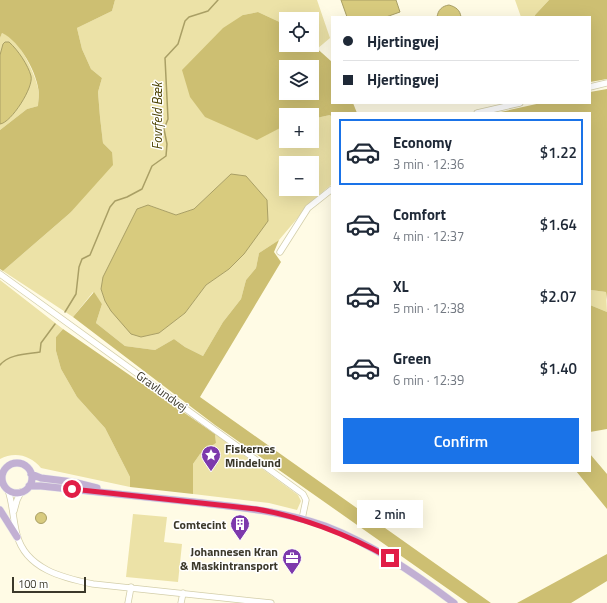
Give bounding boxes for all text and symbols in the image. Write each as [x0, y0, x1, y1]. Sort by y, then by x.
map controls [279, 12, 319, 196]
button: locate [279, 12, 319, 52]
text: Hjertingvej [367, 30, 439, 53]
button: layers [279, 60, 319, 100]
text: Hjertingvej [367, 68, 439, 91]
water label: Fovrfeld Bæk [147, 80, 167, 150]
button: + [279, 108, 319, 148]
text: Economy [393, 131, 452, 154]
icon: car [345, 134, 381, 170]
text: $1.22 [540, 141, 577, 164]
text: 3 min · 12:36 [393, 154, 464, 174]
button: − [279, 156, 319, 196]
text: Comfort [393, 203, 446, 226]
icon: car [345, 206, 381, 242]
text: $1.64 [540, 213, 577, 236]
text: 4 min · 12:37 [393, 226, 464, 246]
text: XL [393, 275, 409, 298]
icon: car [345, 278, 381, 314]
text: $2.07 [540, 285, 577, 308]
text: 5 min · 12:38 [393, 298, 464, 318]
text: Green [393, 347, 431, 370]
icon: car [345, 350, 381, 386]
text: $1.40 [540, 357, 577, 380]
street label: Gravlundvej [132, 366, 192, 416]
text: 6 min · 12:39 [393, 370, 464, 390]
button: Confirm [343, 418, 579, 464]
place label: Fiskernes Mindelund [225, 439, 281, 472]
place icon: Fiskernes Mindelund [200, 444, 222, 472]
route start [63, 480, 81, 498]
callout: 2 min [357, 500, 423, 528]
text: 2 min [374, 504, 406, 524]
building icon: Comtecint [229, 513, 251, 541]
place label: Comtecint [173, 515, 227, 534]
place label: Johannesen Kran & Maskintransport [180, 542, 279, 575]
office icon: Johannesen Kran & Maskintransport [281, 547, 303, 575]
route end [381, 549, 399, 567]
scale bar [12, 575, 86, 594]
text: 100 m [18, 576, 48, 592]

